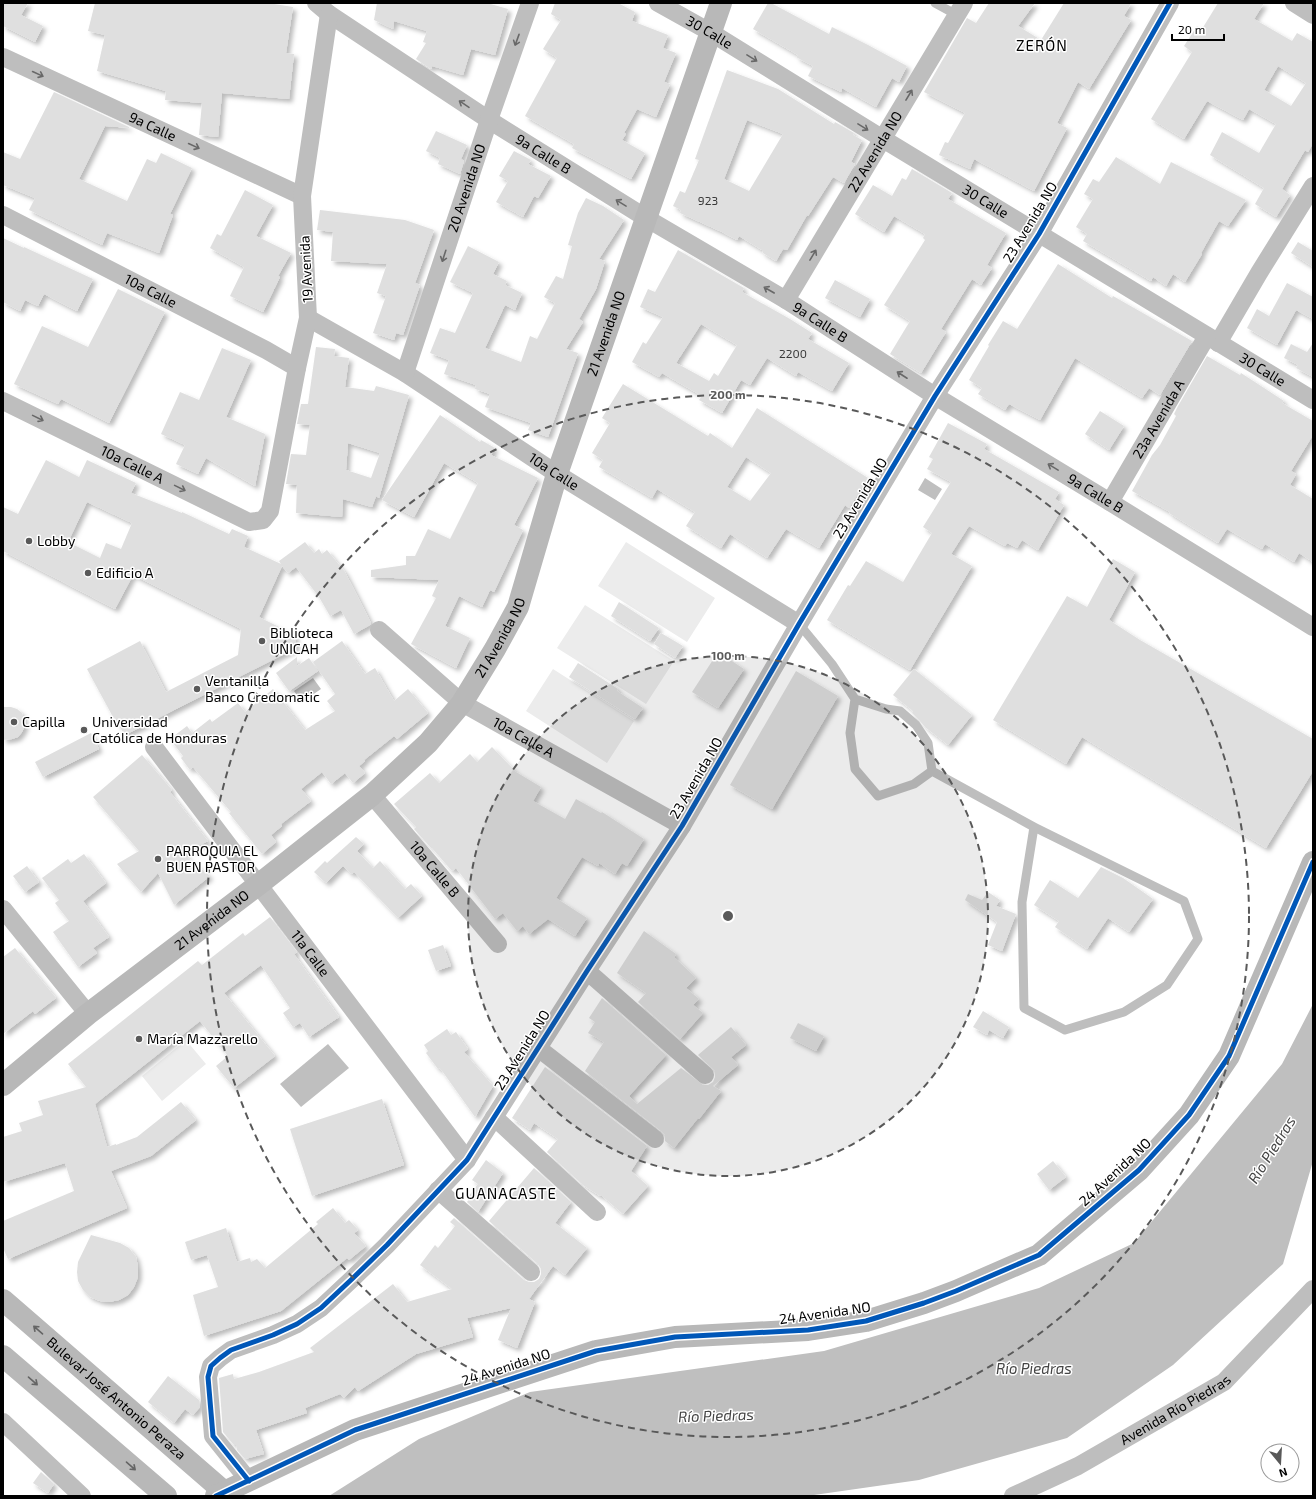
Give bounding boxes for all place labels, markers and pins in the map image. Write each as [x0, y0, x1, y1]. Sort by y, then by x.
place label: Lobby [37, 532, 76, 549]
marker: Lobby [24, 536, 34, 546]
place label: Edificio A [96, 564, 154, 581]
marker: Edificio A [83, 568, 93, 578]
place label: Biblioteca UNICAH [270, 624, 333, 657]
marker: Biblioteca UNICAH [257, 636, 267, 646]
place label: Ventanilla Banco Credomatic [205, 672, 320, 705]
marker: Ventanilla Banco Credomatic [192, 684, 202, 694]
place label: Capilla [22, 713, 65, 730]
place label: Universidad Católica de Honduras [92, 713, 227, 746]
marker: Capilla [9, 717, 19, 727]
marker: Universidad Católica de Honduras [79, 725, 89, 735]
place label: PARROQUIA EL BUEN PASTOR [166, 842, 258, 875]
marker: PARROQUIA EL BUEN PASTOR [153, 854, 163, 864]
centre of rings [721, 909, 735, 923]
place label: María Mazzarello [147, 1030, 258, 1047]
marker: María Mazzarello [134, 1034, 144, 1044]

